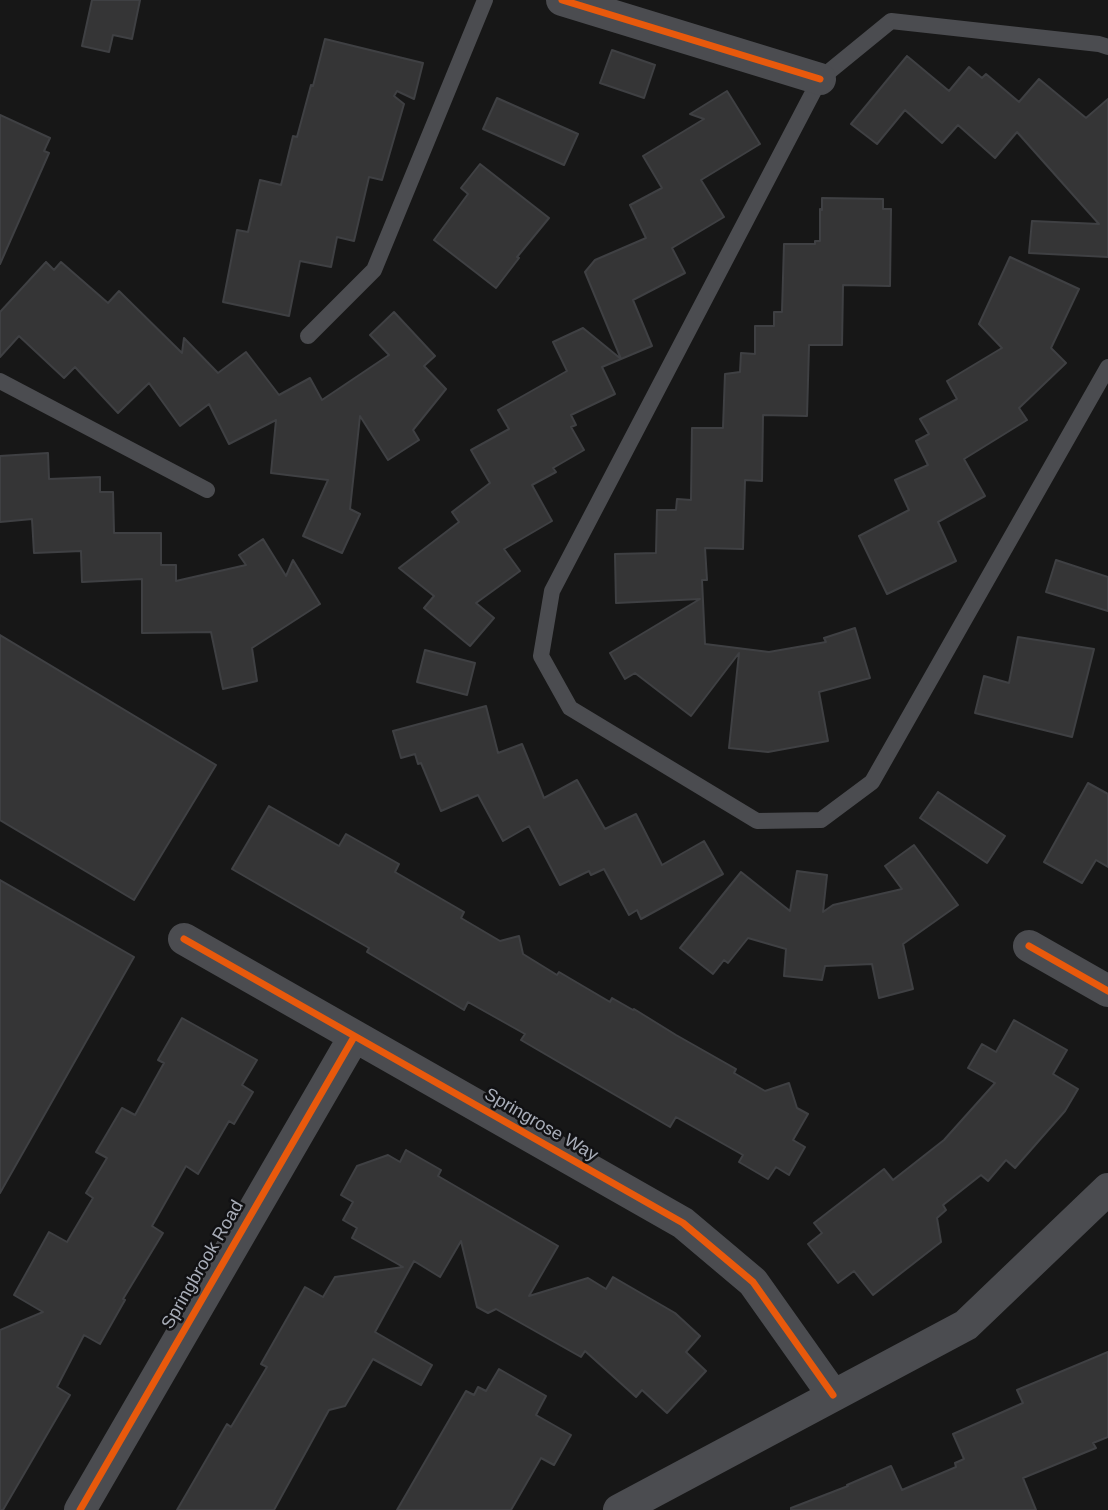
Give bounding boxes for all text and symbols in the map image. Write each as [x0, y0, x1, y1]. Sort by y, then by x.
street label: Springrose Way [480, 1084, 602, 1166]
street label: Springbrook Road [157, 1197, 249, 1333]

